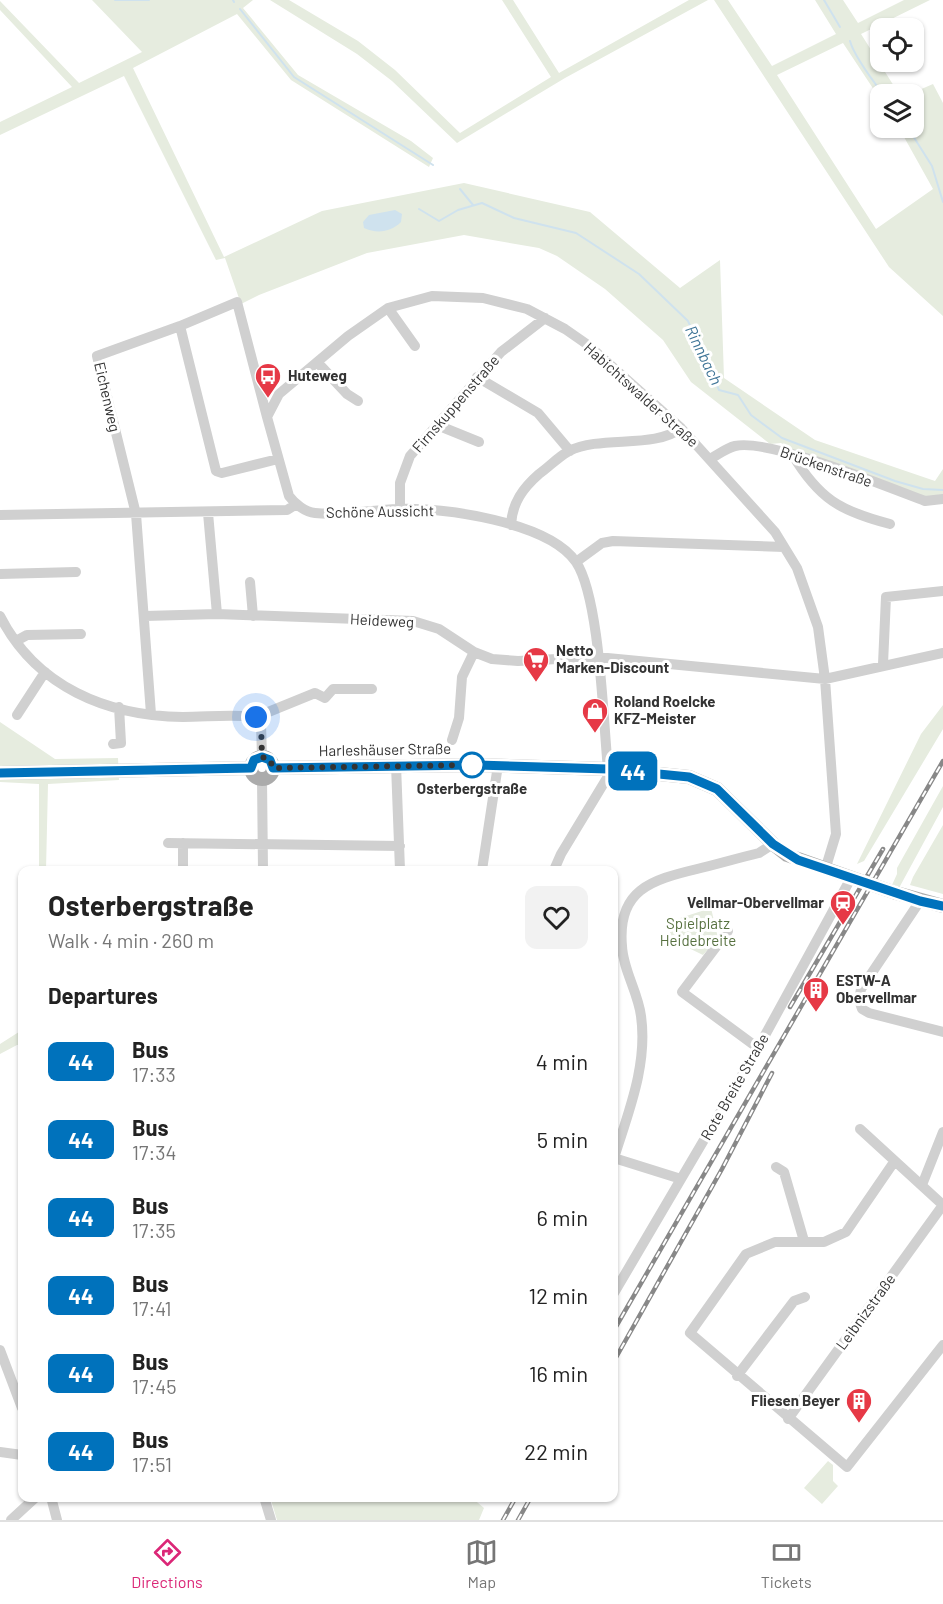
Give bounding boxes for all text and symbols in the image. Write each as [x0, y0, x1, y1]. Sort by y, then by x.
map controls [870, 18, 924, 138]
button: locate [870, 18, 924, 72]
button: layers [870, 84, 924, 138]
water label: Rinnbach [682, 322, 727, 388]
street label: Habichtswalder Straße [581, 338, 703, 450]
street label: Firnskuppenstraße [408, 351, 502, 456]
street label: Eichenweg [91, 360, 125, 433]
bus stop icon: Huteweg [253, 361, 283, 399]
place label: Huteweg [288, 366, 347, 384]
street label: Brückenstraße [778, 442, 875, 490]
street label: Schöne Aussicht [326, 501, 434, 521]
street label: Heideweg [350, 609, 415, 631]
place label: Netto Marken-Discount [556, 641, 670, 676]
supermarket icon: Netto Marken-Discount [521, 645, 551, 683]
place label: Roland Roelcke KFZ-Meister [614, 692, 716, 727]
shop icon: Roland Roelcke KFZ-Meister [580, 696, 610, 734]
your location [241, 702, 271, 732]
street label: Harleshäuser Straße [319, 739, 451, 759]
marker: Osterbergstraße [459, 752, 485, 778]
line badge: 44 [606, 752, 660, 790]
text: 44 [620, 759, 646, 784]
place label: Osterbergstraße [417, 779, 527, 797]
button: heart [525, 886, 588, 949]
text: Osterbergstraße [48, 888, 254, 922]
station icon: Vellmar-Obervellmar [828, 888, 858, 926]
place label: Vellmar-Obervellmar [687, 893, 824, 911]
park label: Spielplatz Heidebreite [660, 914, 736, 949]
text: Walk · 4 min · 260 m [48, 928, 214, 952]
place label: ESTW-A Obervellmar [836, 971, 917, 1006]
building icon: ESTW-A Obervellmar [801, 975, 831, 1013]
text: Departures [48, 982, 158, 1008]
street label: Rote Breite Straße [696, 1030, 772, 1143]
text: Bus [132, 1036, 169, 1062]
text: 4 min [536, 1048, 588, 1074]
text: 44 [68, 1049, 94, 1074]
text: 17:33 [132, 1062, 176, 1086]
text: Bus [132, 1114, 169, 1140]
text: 5 min [537, 1126, 588, 1152]
text: 44 [68, 1127, 94, 1152]
text: 17:34 [132, 1140, 177, 1164]
text: Bus [132, 1192, 169, 1218]
text: 6 min [537, 1204, 588, 1230]
text: 44 [68, 1205, 94, 1230]
text: 17:35 [132, 1218, 176, 1242]
text: Bus [132, 1270, 169, 1296]
street label: Leibnizstraße [832, 1270, 899, 1353]
text: 12 min [528, 1282, 588, 1308]
text: 44 [68, 1283, 94, 1308]
text: 17:41 [132, 1296, 171, 1320]
text: Bus [132, 1348, 169, 1374]
text: 16 min [529, 1360, 588, 1386]
text: 44 [68, 1361, 94, 1386]
text: 17:45 [132, 1374, 177, 1398]
building icon: Fliesen Beyer [844, 1386, 874, 1424]
place label: Fliesen Beyer [751, 1391, 840, 1409]
text: Bus [132, 1426, 169, 1452]
text: 22 min [524, 1438, 588, 1464]
text: 44 [68, 1439, 94, 1464]
text: 17:51 [132, 1452, 172, 1476]
tab: Directions [131, 1536, 203, 1591]
tab: Map [465, 1536, 498, 1591]
tab: Tickets [761, 1536, 812, 1591]

